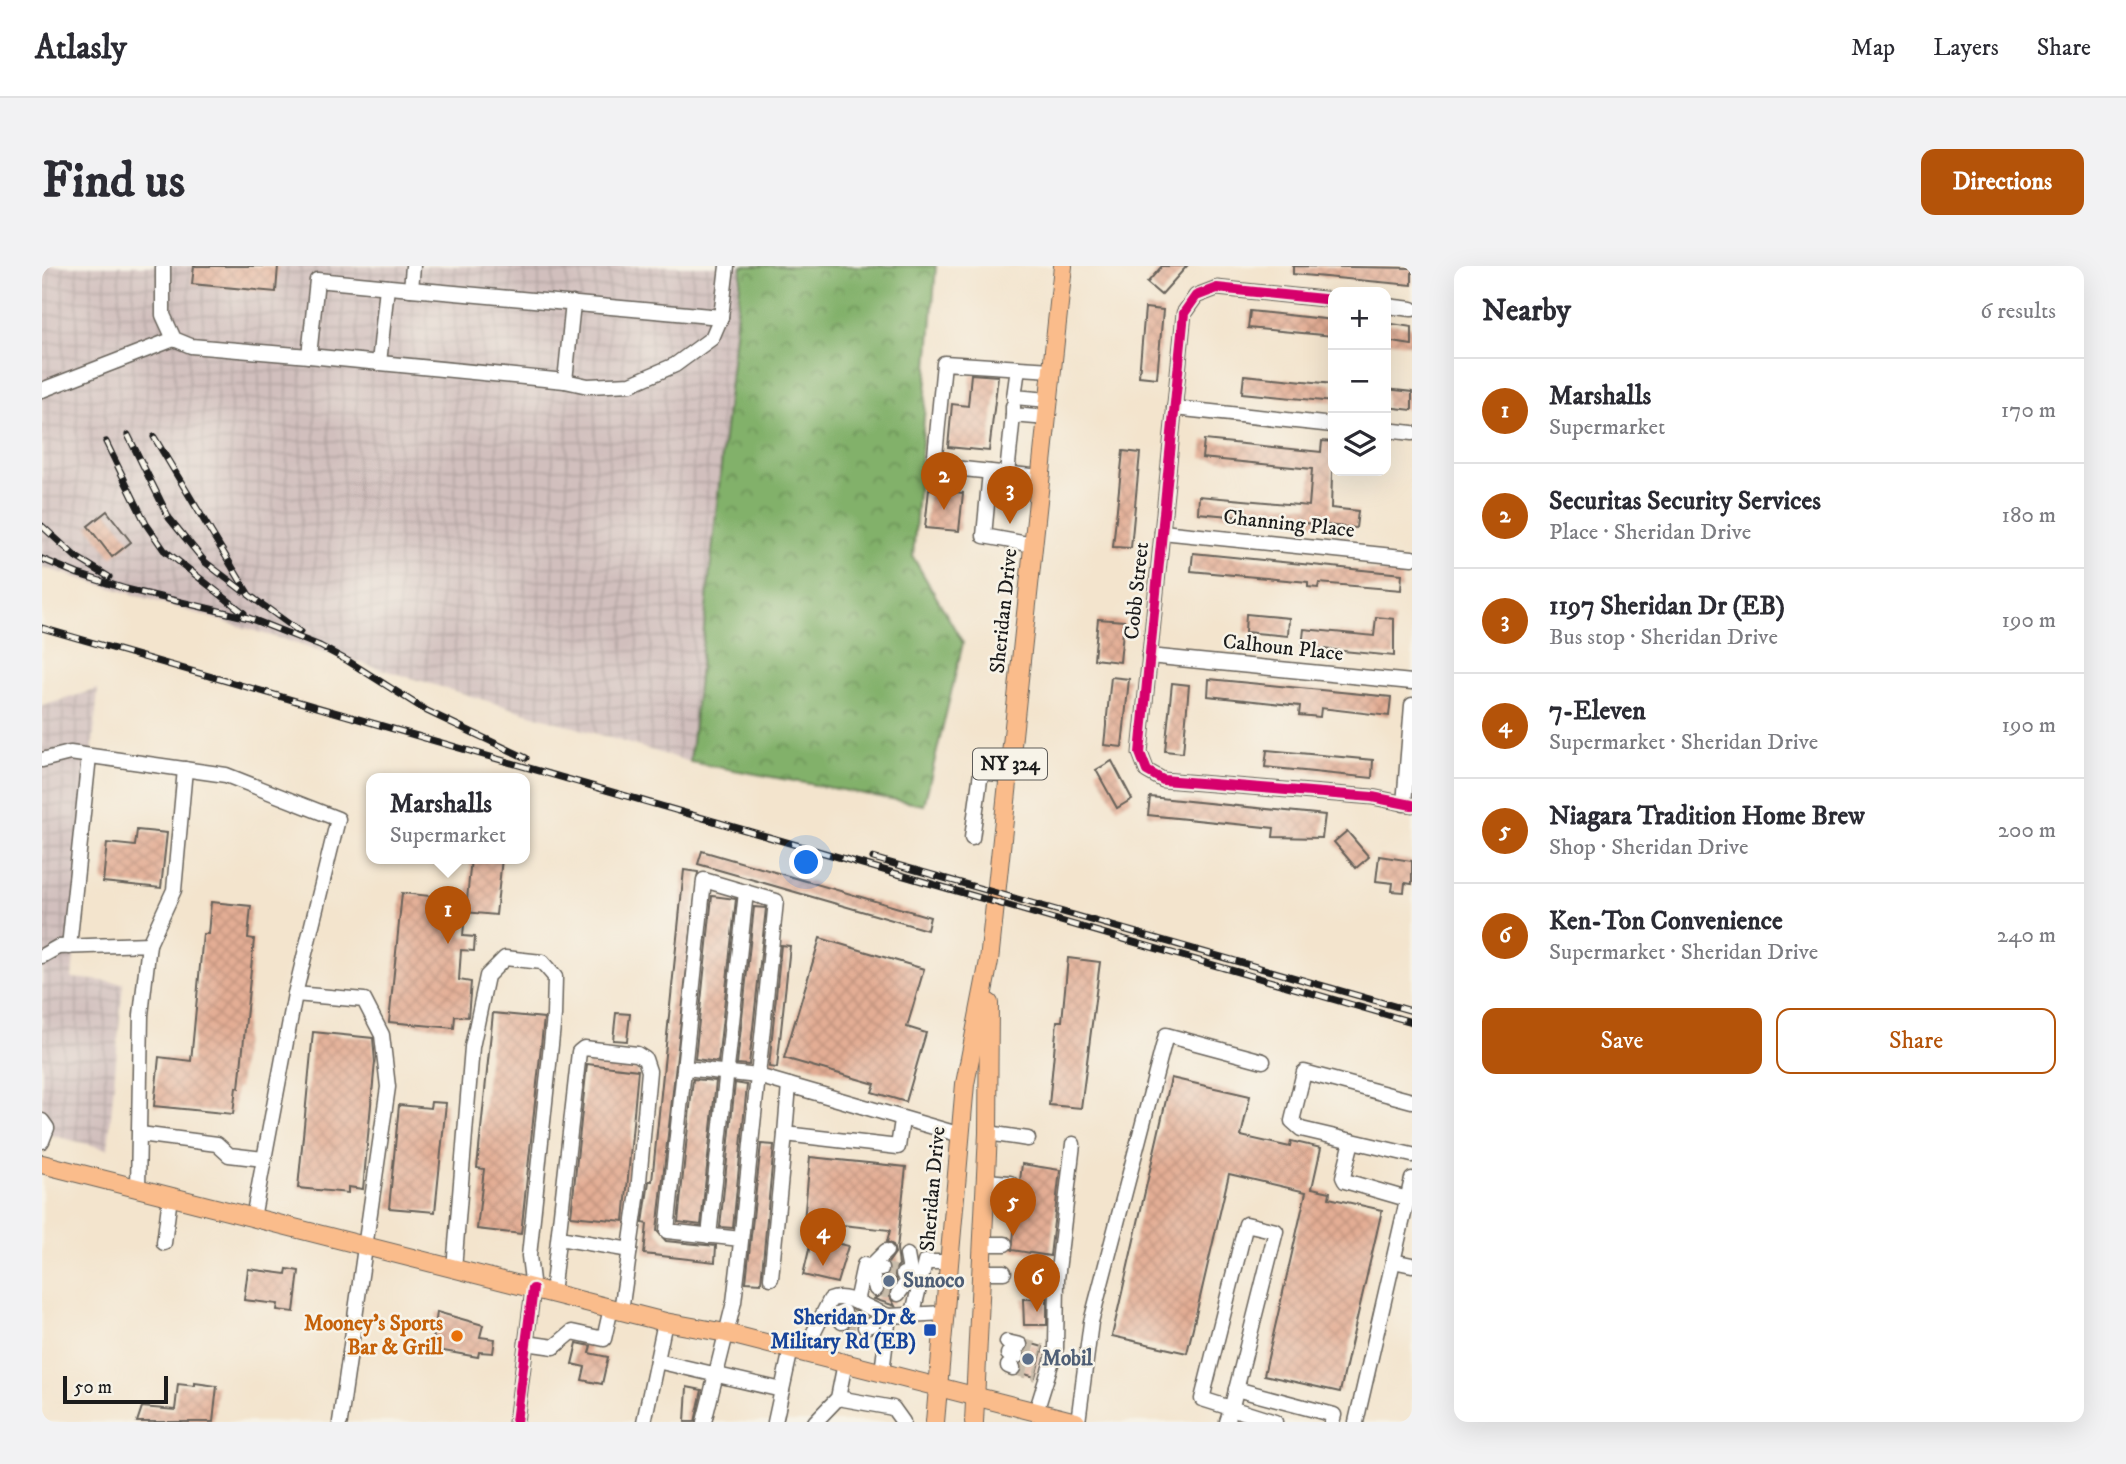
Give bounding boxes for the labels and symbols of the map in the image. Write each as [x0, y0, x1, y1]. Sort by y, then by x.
pin: 2 [921, 452, 967, 510]
pin: 3 [987, 466, 1033, 524]
street label: Channing Place [1222, 504, 1356, 544]
street label: Cobb Street [1119, 541, 1155, 641]
street label: Sheridan Drive [985, 547, 1024, 675]
street label: Calhoun Place [1221, 629, 1345, 667]
road number: NY 324 [973, 748, 1047, 779]
your location [789, 845, 823, 879]
pin: 1 [425, 886, 471, 944]
street label: Sheridan Drive [915, 1125, 951, 1253]
pin: 5 [990, 1178, 1036, 1236]
pin: 4 [800, 1208, 846, 1266]
pin: 6 [1014, 1254, 1060, 1312]
place label: Sunoco [903, 1268, 965, 1294]
marker: Sunoco [881, 1273, 897, 1289]
place label: Sheridan Dr & Military Rd (EB) [771, 1305, 916, 1355]
place label: Mooney's Sports Bar & Grill [304, 1311, 444, 1361]
marker: Sheridan Dr & Military Rd (EB) [922, 1322, 938, 1338]
marker: Mooney's Sports Bar & Grill [449, 1328, 465, 1344]
place label: Mobil [1042, 1346, 1093, 1372]
marker: Mobil [1020, 1351, 1036, 1367]
scale bar [63, 1373, 168, 1405]

